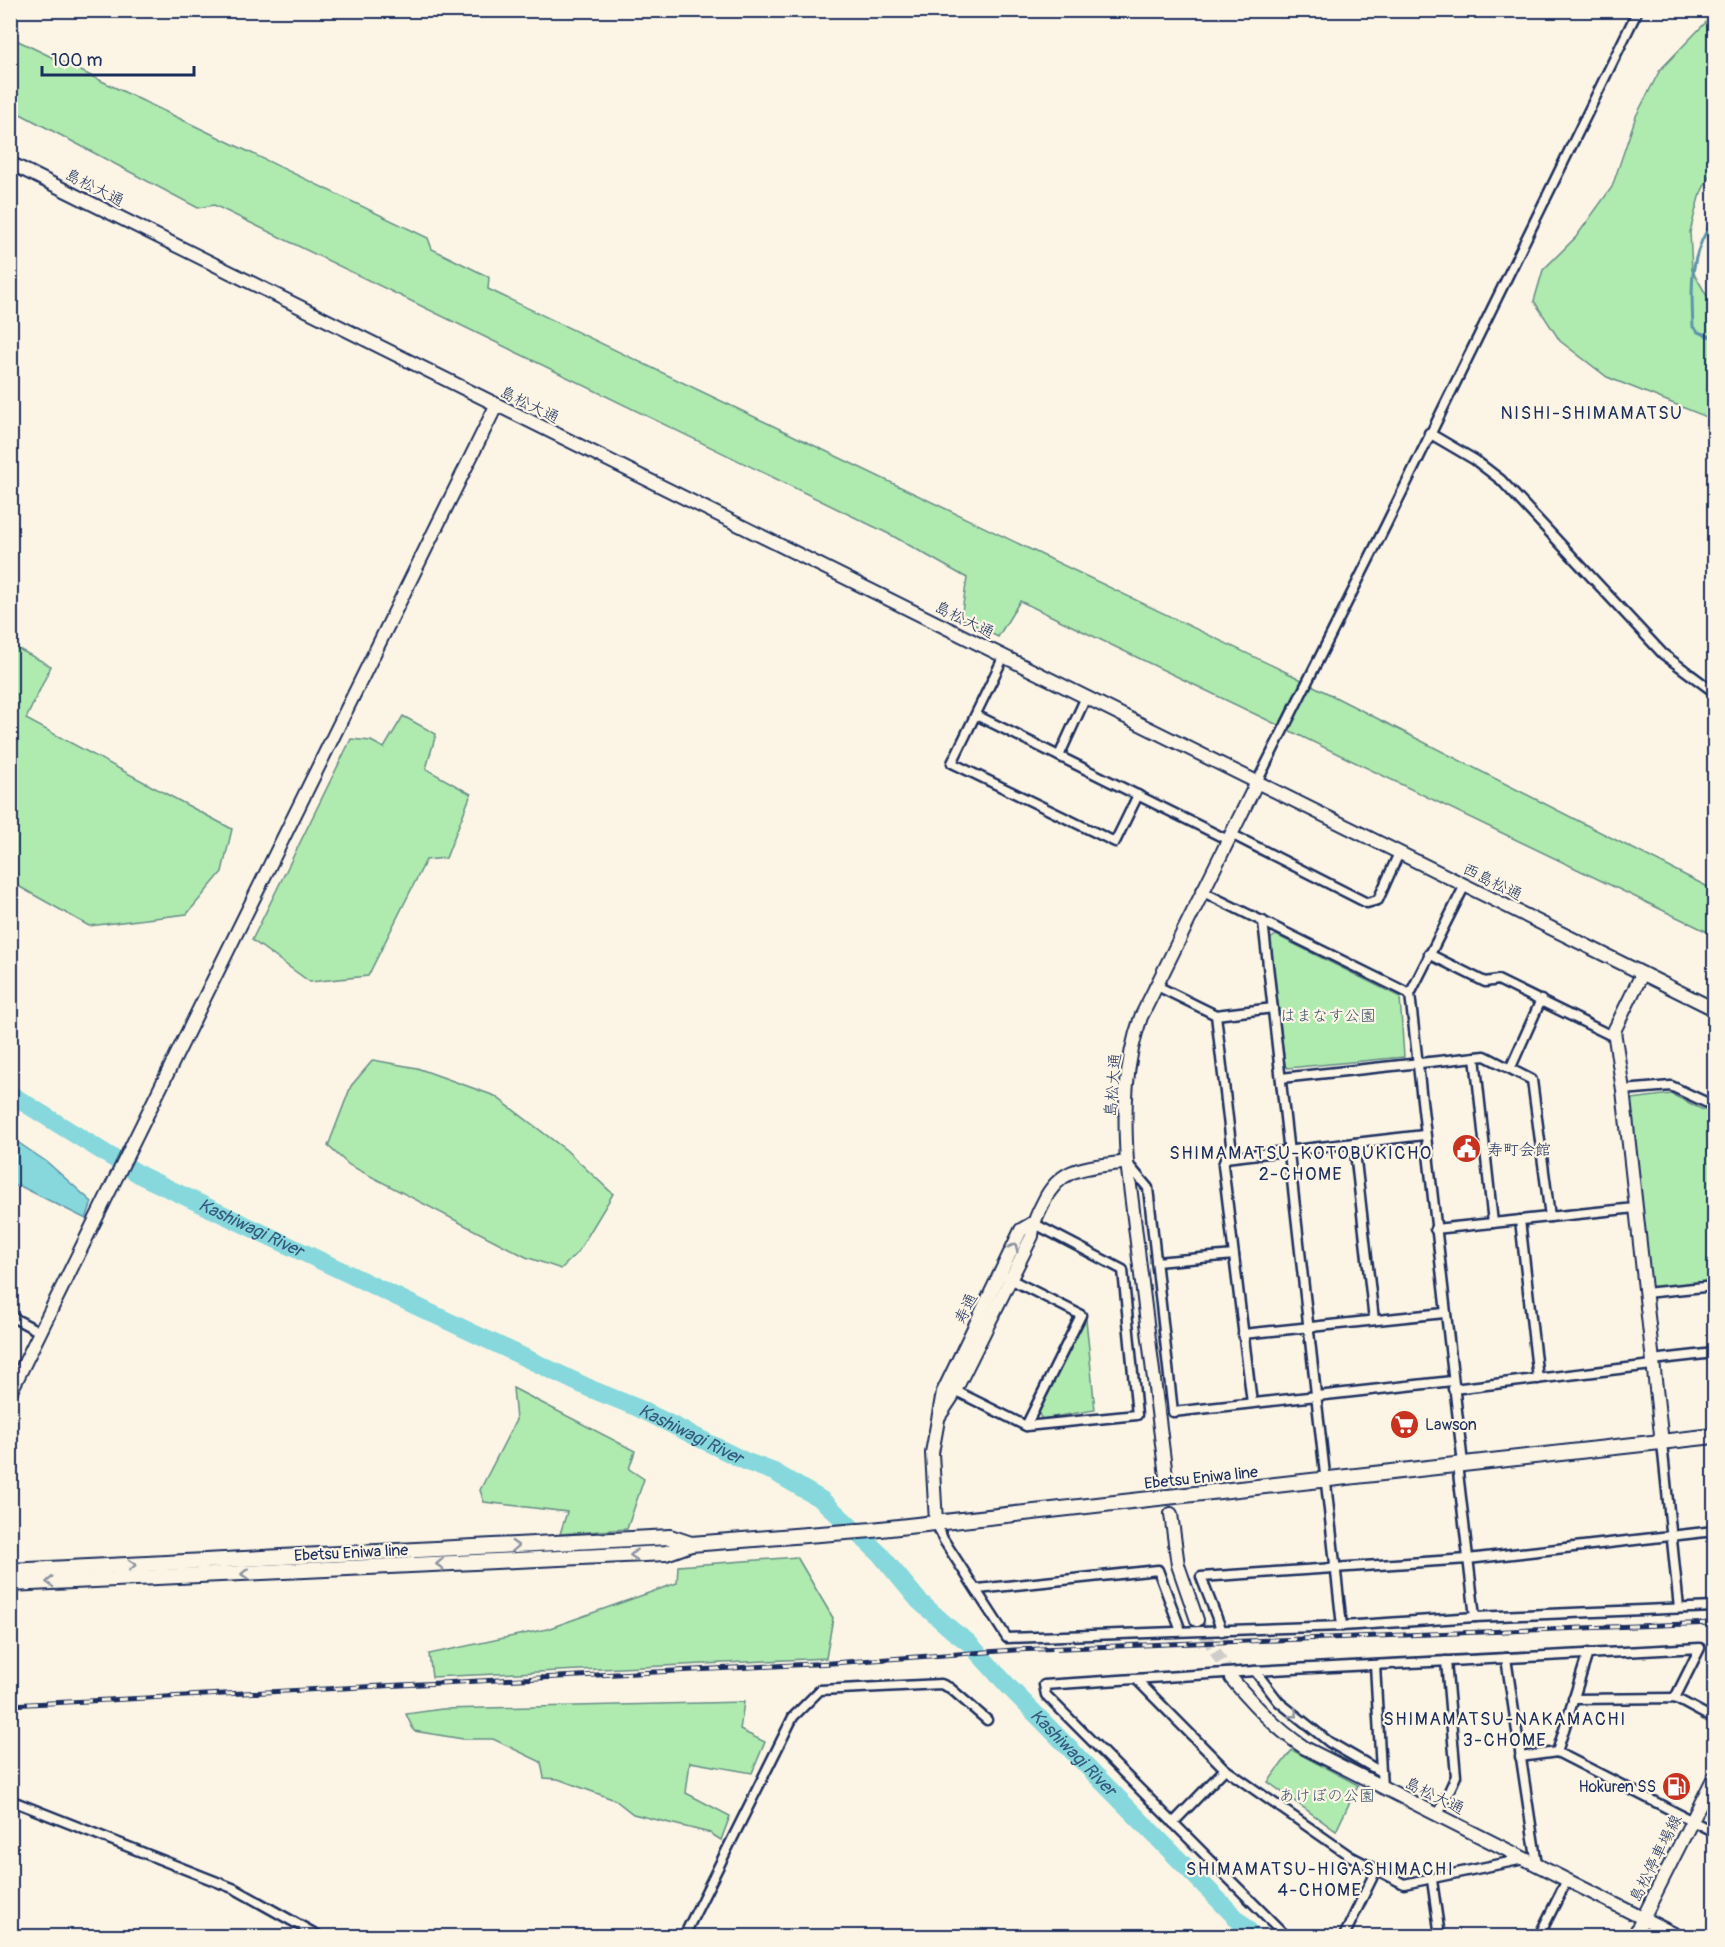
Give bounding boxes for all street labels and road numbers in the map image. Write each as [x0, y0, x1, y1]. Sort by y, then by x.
street label: 島松大通 [61, 164, 128, 211]
street label: 島松大通 [496, 382, 563, 428]
street label: 島松大通 [931, 597, 998, 643]
street label: 西島松通 [1459, 859, 1526, 905]
street label: 島松大通 [1100, 1052, 1126, 1118]
street label: 寿通 [950, 1290, 982, 1327]
street label: Ebetsu Eniwa line [1143, 1462, 1259, 1494]
street label: Ebetsu Eniwa line [293, 1540, 409, 1566]
street label: 島松大通 [1401, 1773, 1468, 1819]
street label: 島松停車場線 [1625, 1811, 1687, 1906]

